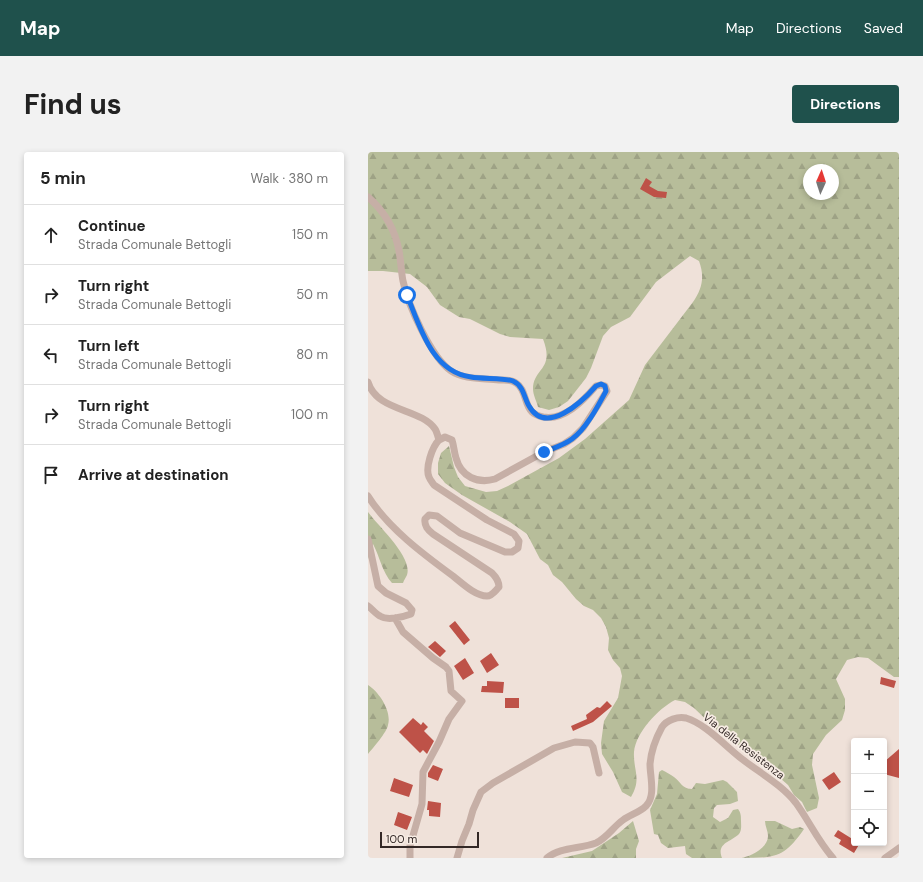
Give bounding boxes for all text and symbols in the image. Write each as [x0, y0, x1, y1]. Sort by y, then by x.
text: Map [20, 16, 60, 41]
text: Map [726, 19, 754, 37]
text: Directions [776, 19, 842, 37]
text: Saved [864, 19, 903, 37]
button: Directions [792, 85, 899, 123]
text: Find us [24, 86, 122, 123]
north arrow [803, 164, 839, 200]
text: 5 min [40, 167, 86, 189]
text: Walk · 380 m [251, 170, 328, 187]
text: Continue [78, 216, 146, 236]
icon: ahead [40, 224, 62, 246]
text: 150 m [292, 226, 328, 243]
text: Strada Comunale Bettogli [78, 236, 231, 253]
text: Turn right [78, 276, 149, 296]
icon: right [40, 284, 62, 306]
text: 50 m [296, 286, 328, 303]
route start [398, 286, 416, 304]
text: Strada Comunale Bettogli [78, 296, 231, 313]
text: Turn left [78, 336, 139, 356]
icon: left [40, 344, 62, 366]
text: 80 m [296, 346, 328, 363]
text: Strada Comunale Bettogli [78, 356, 231, 373]
text: Turn right [78, 396, 149, 416]
icon: right [40, 404, 62, 426]
text: 100 m [291, 406, 328, 423]
text: Strada Comunale Bettogli [78, 416, 231, 433]
route end [535, 443, 553, 461]
icon: arrive [40, 464, 62, 486]
text: Arrive at destination [78, 465, 229, 485]
street label: Via della Resistenza [700, 710, 788, 782]
map controls [851, 738, 887, 846]
button: + [851, 738, 887, 774]
button: − [851, 774, 887, 810]
button: locate [851, 810, 887, 846]
scale bar [380, 830, 479, 849]
text: 100 m [386, 832, 417, 846]

